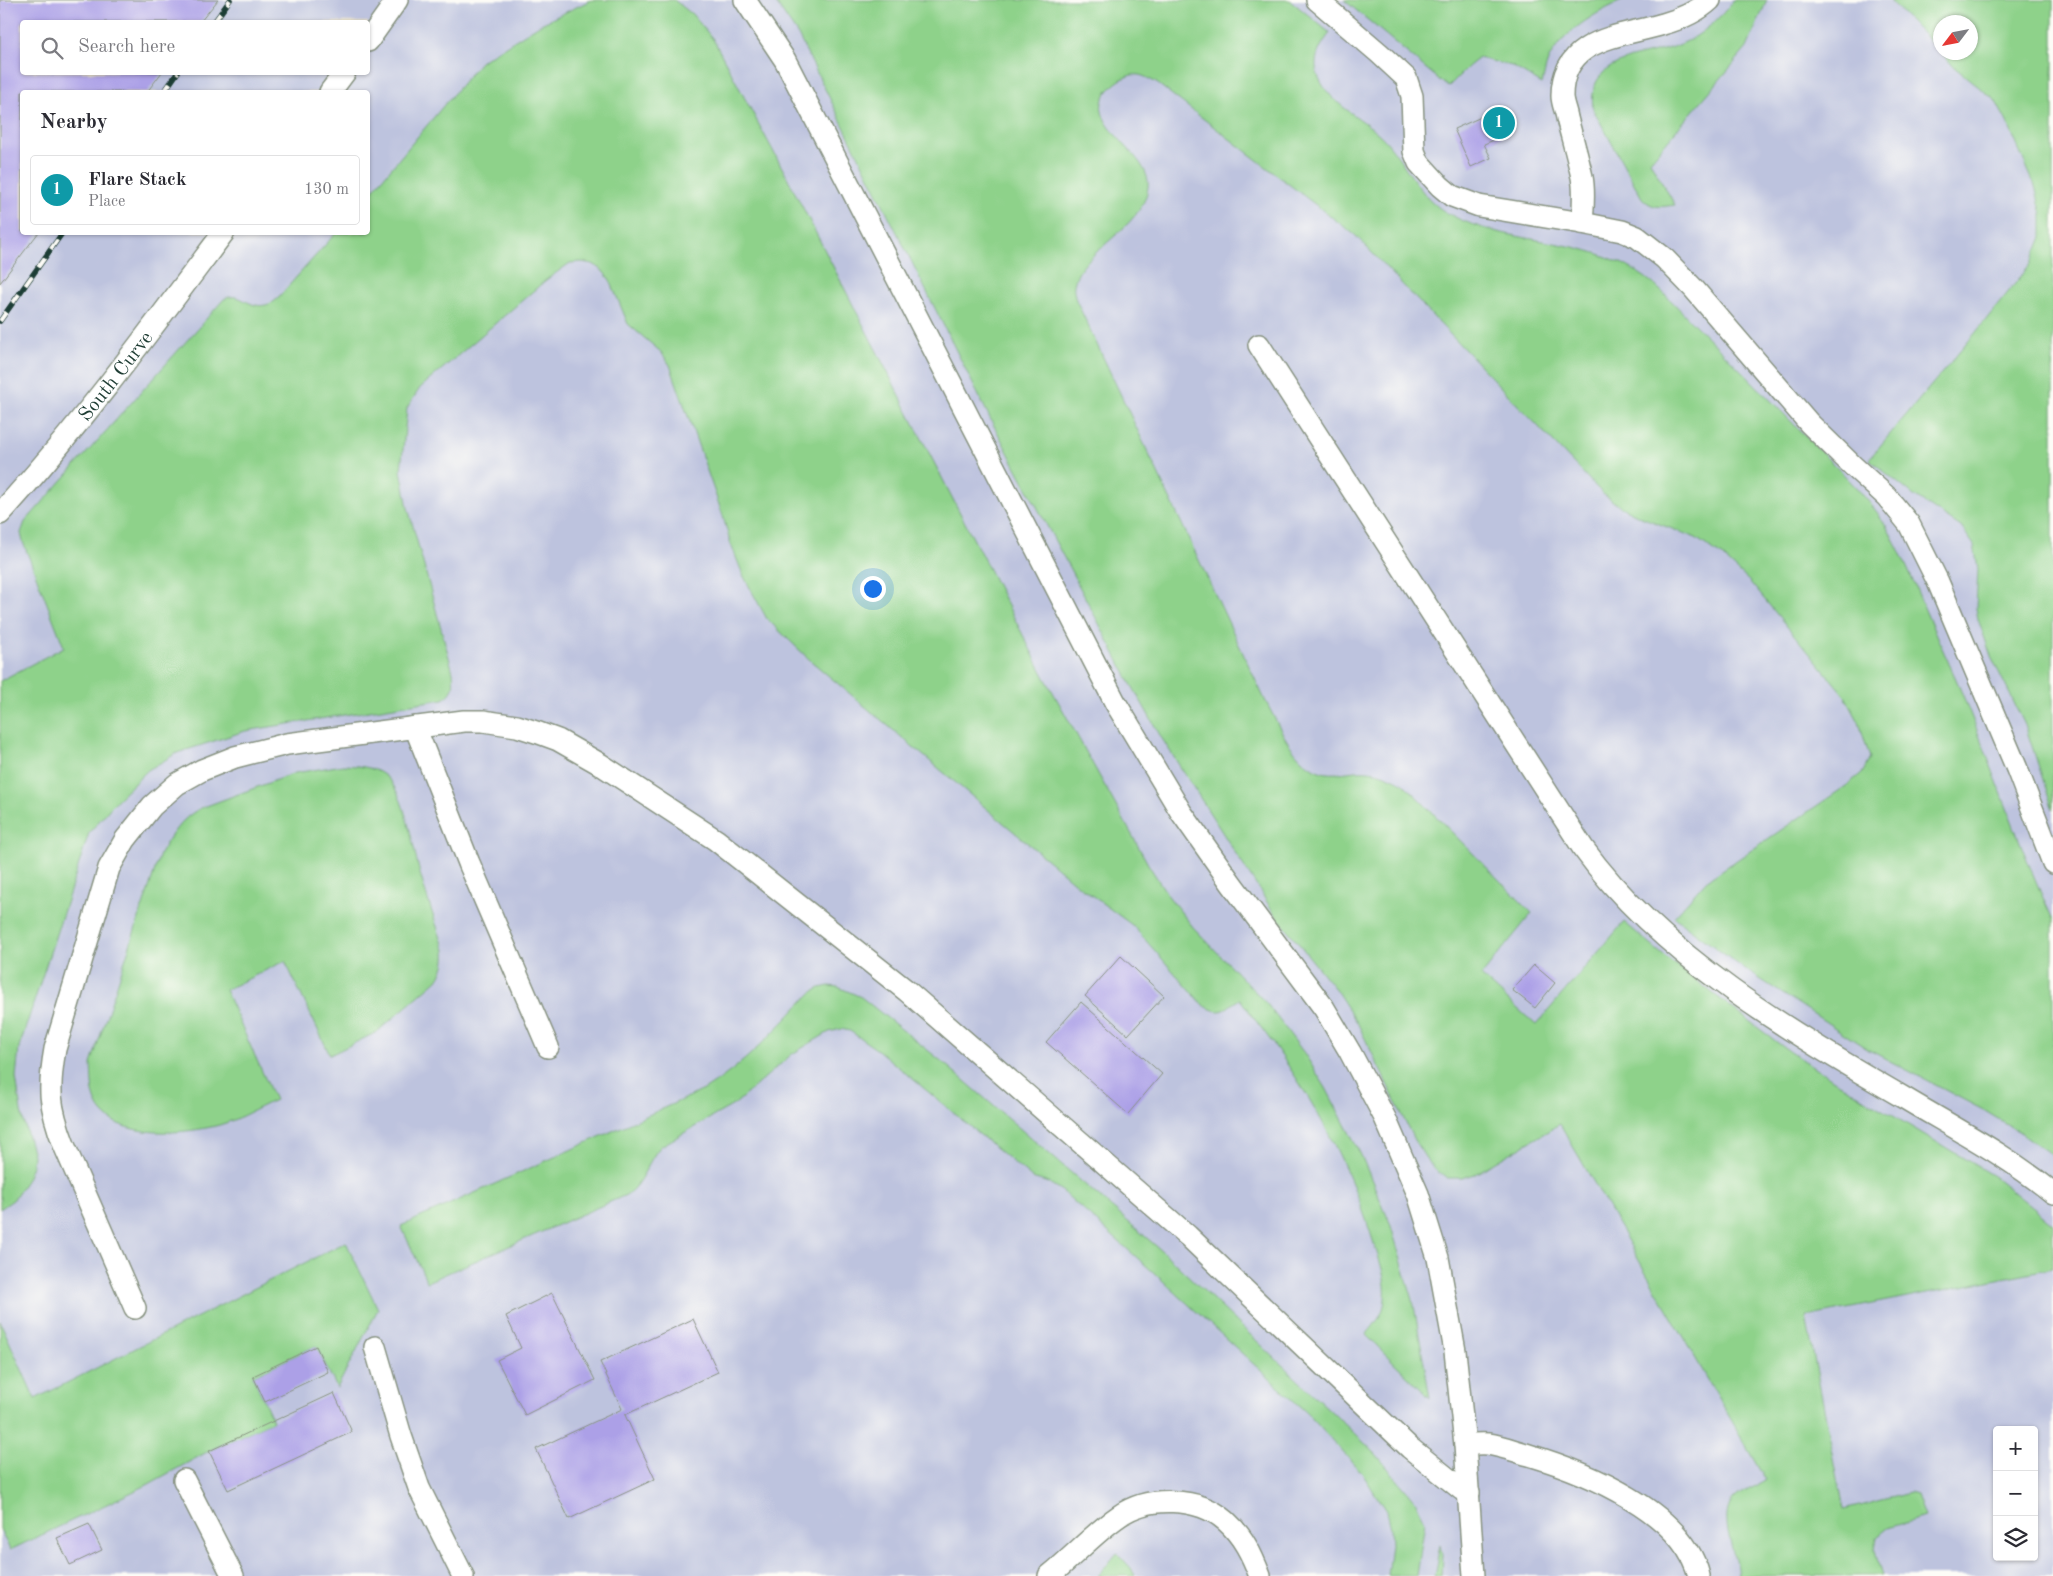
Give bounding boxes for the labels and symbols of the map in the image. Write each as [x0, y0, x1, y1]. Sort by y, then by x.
north arrow [1933, 15, 1978, 60]
pin: 1 [1483, 104, 1515, 142]
street label: South Curve [76, 328, 158, 426]
your location [860, 576, 886, 602]

